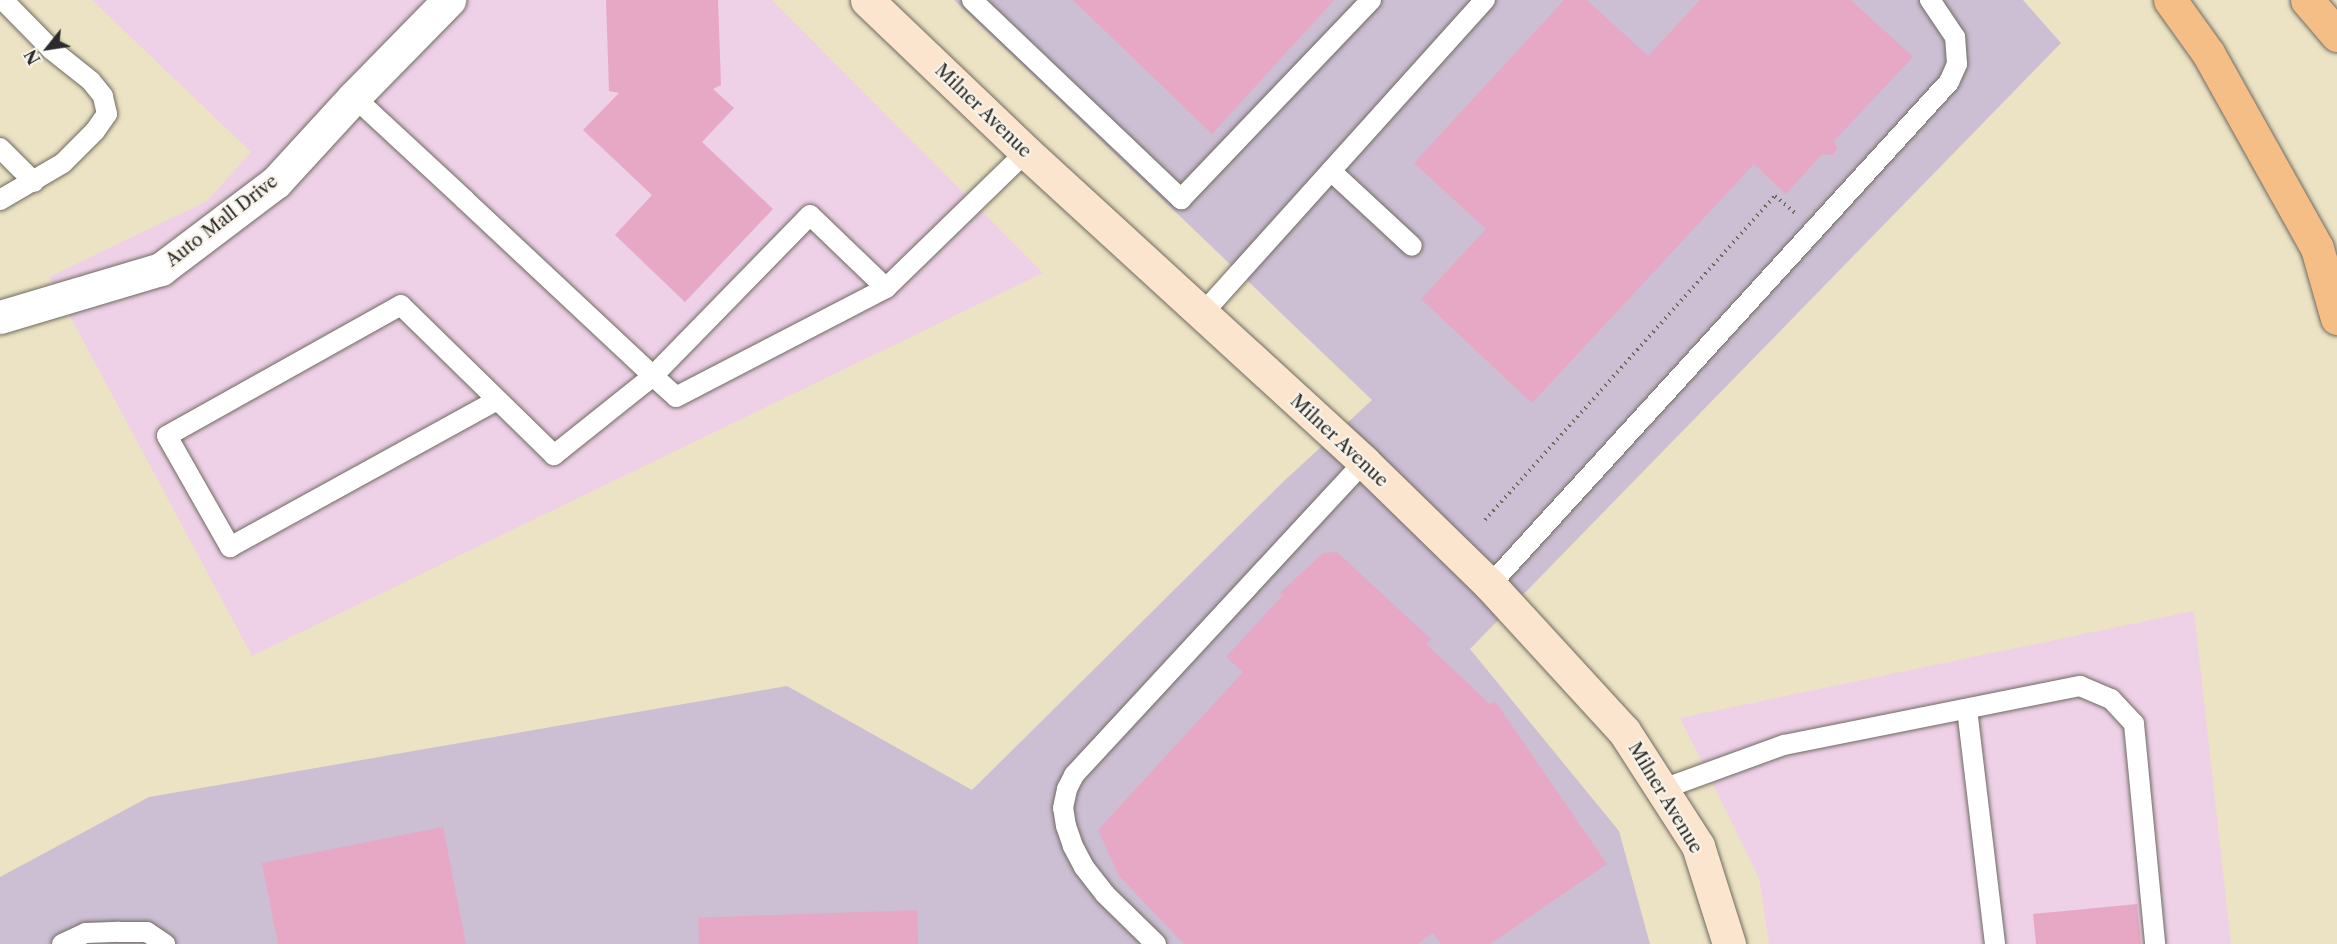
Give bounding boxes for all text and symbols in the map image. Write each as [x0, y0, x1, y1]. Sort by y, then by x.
north arrow [18, 18, 78, 78]
text: N [20, 46, 45, 68]
street label: Milner Avenue [930, 59, 1036, 163]
street label: Auto Mall Drive [162, 171, 282, 271]
street label: Milner Avenue [1285, 390, 1393, 492]
street label: Milner Avenue [1623, 738, 1707, 858]

